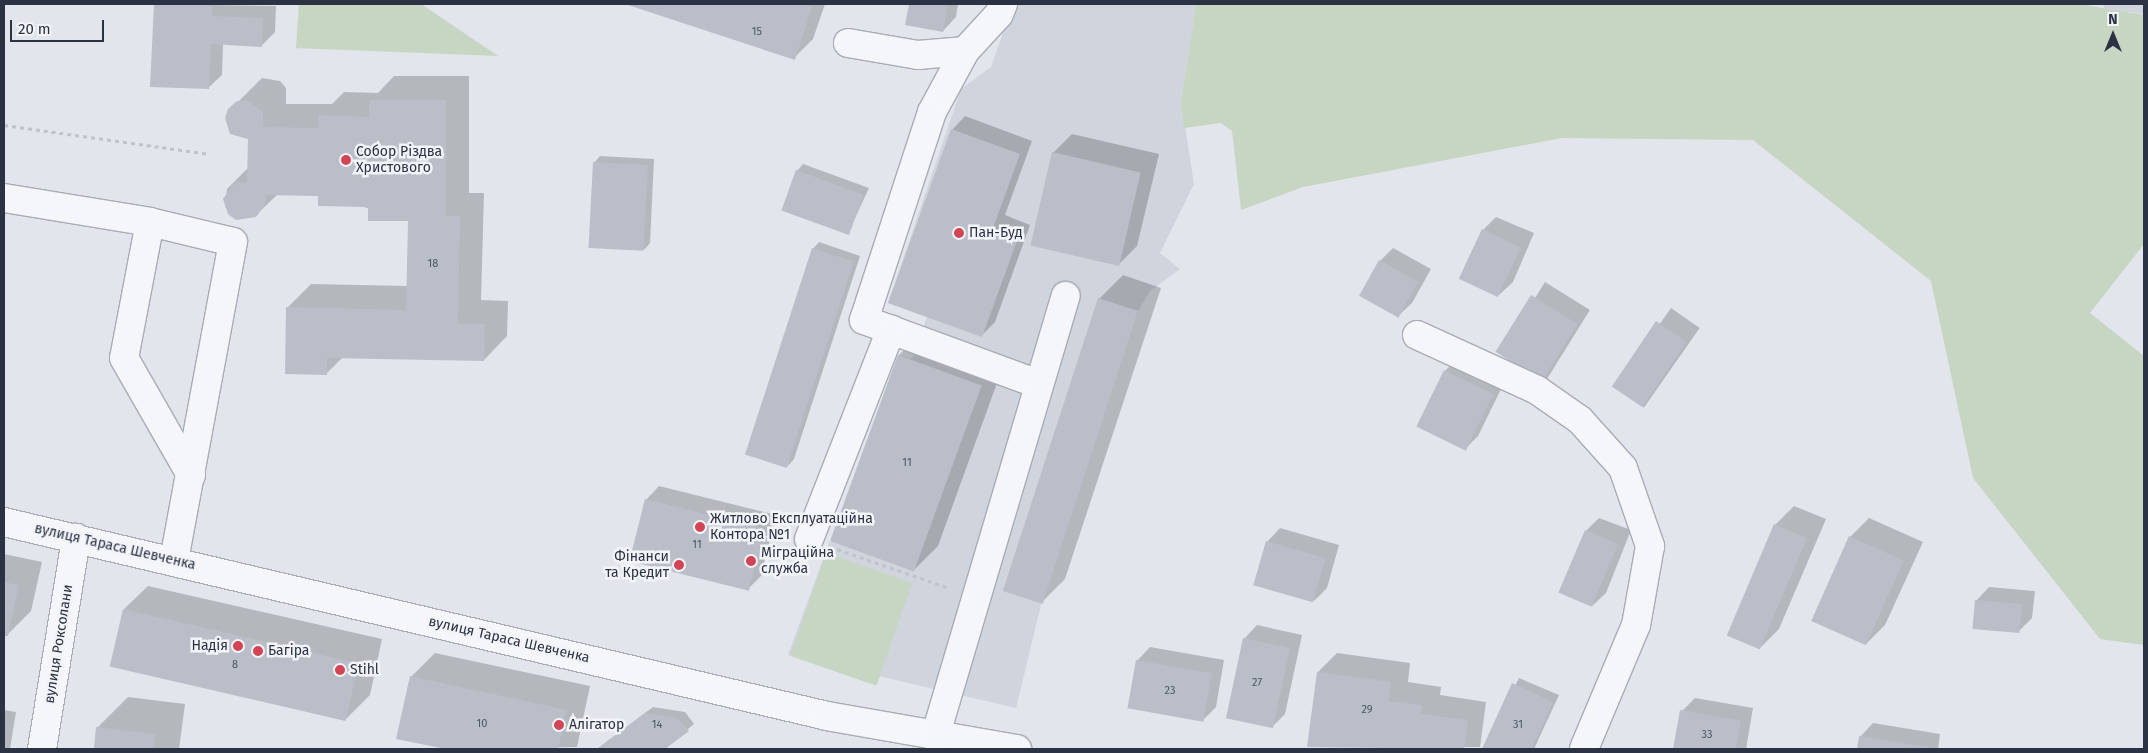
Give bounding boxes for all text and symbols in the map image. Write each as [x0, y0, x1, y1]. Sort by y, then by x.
scale bar [12, 10, 106, 42]
north arrow [2088, 10, 2138, 60]
text: N [2108, 11, 2118, 28]
text: 20 m [18, 20, 51, 38]
house number: 15 [752, 25, 762, 39]
place label: Собор Різдва Христового [356, 144, 442, 176]
marker: Собор Різдва Христового [340, 154, 352, 166]
place label: Пан-Буд [969, 225, 1023, 241]
marker: Пан-Буд [953, 227, 965, 239]
house number: 18 [428, 257, 438, 271]
house number: 11 [902, 456, 912, 470]
place label: Житлово Експлуатаційна Контора №1 [710, 511, 873, 544]
street label: вулиця Тараса Шевченка [33, 520, 197, 574]
marker: Житлово Експлуатаційна Контора №1 [694, 521, 706, 533]
house number: 11 [692, 538, 702, 552]
place label: Міграційна служба [761, 545, 834, 578]
place label: Фінанси та Кредит [605, 549, 669, 582]
marker: Міграційна служба [745, 555, 757, 567]
marker: Фінанси та Кредит [673, 559, 685, 571]
street label: вулиця Роксолани [41, 583, 77, 705]
street label: вулиця Тараса Шевченка [427, 613, 591, 667]
place label: Надія [191, 638, 228, 654]
marker: Надія [232, 640, 244, 652]
place label: Багіра [268, 643, 309, 659]
marker: Багіра [252, 645, 264, 657]
house number: 8 [232, 658, 238, 672]
place label: Stihl [350, 662, 379, 678]
marker: Stihl [334, 664, 346, 676]
house number: 27 [1252, 676, 1262, 690]
house number: 23 [1165, 684, 1175, 698]
house number: 29 [1361, 703, 1373, 717]
house number: 10 [477, 717, 487, 731]
place label: Алігатор [569, 717, 624, 733]
house number: 14 [652, 718, 662, 732]
house number: 31 [1513, 718, 1523, 732]
marker: Алігатор [553, 719, 565, 731]
house number: 33 [1702, 728, 1712, 742]

